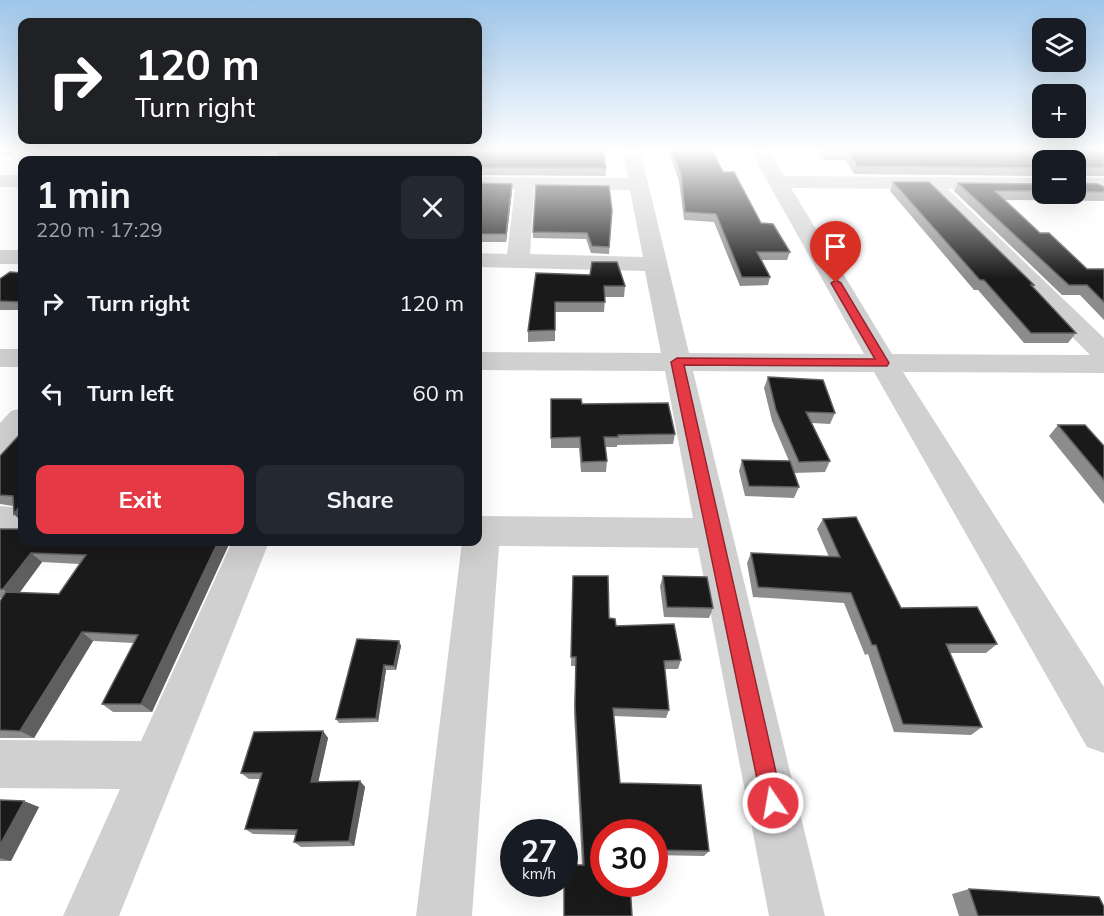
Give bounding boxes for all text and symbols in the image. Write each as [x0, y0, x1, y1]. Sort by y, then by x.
map controls [1032, 18, 1086, 204]
button: layers [1032, 18, 1086, 72]
text: 120 m [135, 38, 260, 91]
icon: right [36, 42, 114, 120]
button: + [1032, 84, 1086, 138]
text: Turn right [135, 90, 255, 124]
button: − [1032, 150, 1086, 204]
text: 1 min [36, 172, 131, 217]
button: close [401, 176, 464, 239]
text: 220 m · 17:29 [36, 217, 162, 242]
pin [810, 221, 861, 283]
icon: arrive [819, 230, 852, 263]
icon: right [36, 287, 69, 320]
text: Turn right [87, 289, 190, 317]
text: 120 m [399, 289, 464, 317]
icon: left [36, 377, 69, 410]
text: Turn left [87, 379, 174, 407]
text: 60 m [413, 379, 464, 407]
button: Exit [36, 465, 244, 534]
button: Share [256, 465, 464, 534]
position arrow [741, 771, 805, 835]
speed limit sign: 30 [590, 819, 668, 897]
text: 27 [521, 832, 557, 870]
text: km/h [522, 864, 556, 883]

